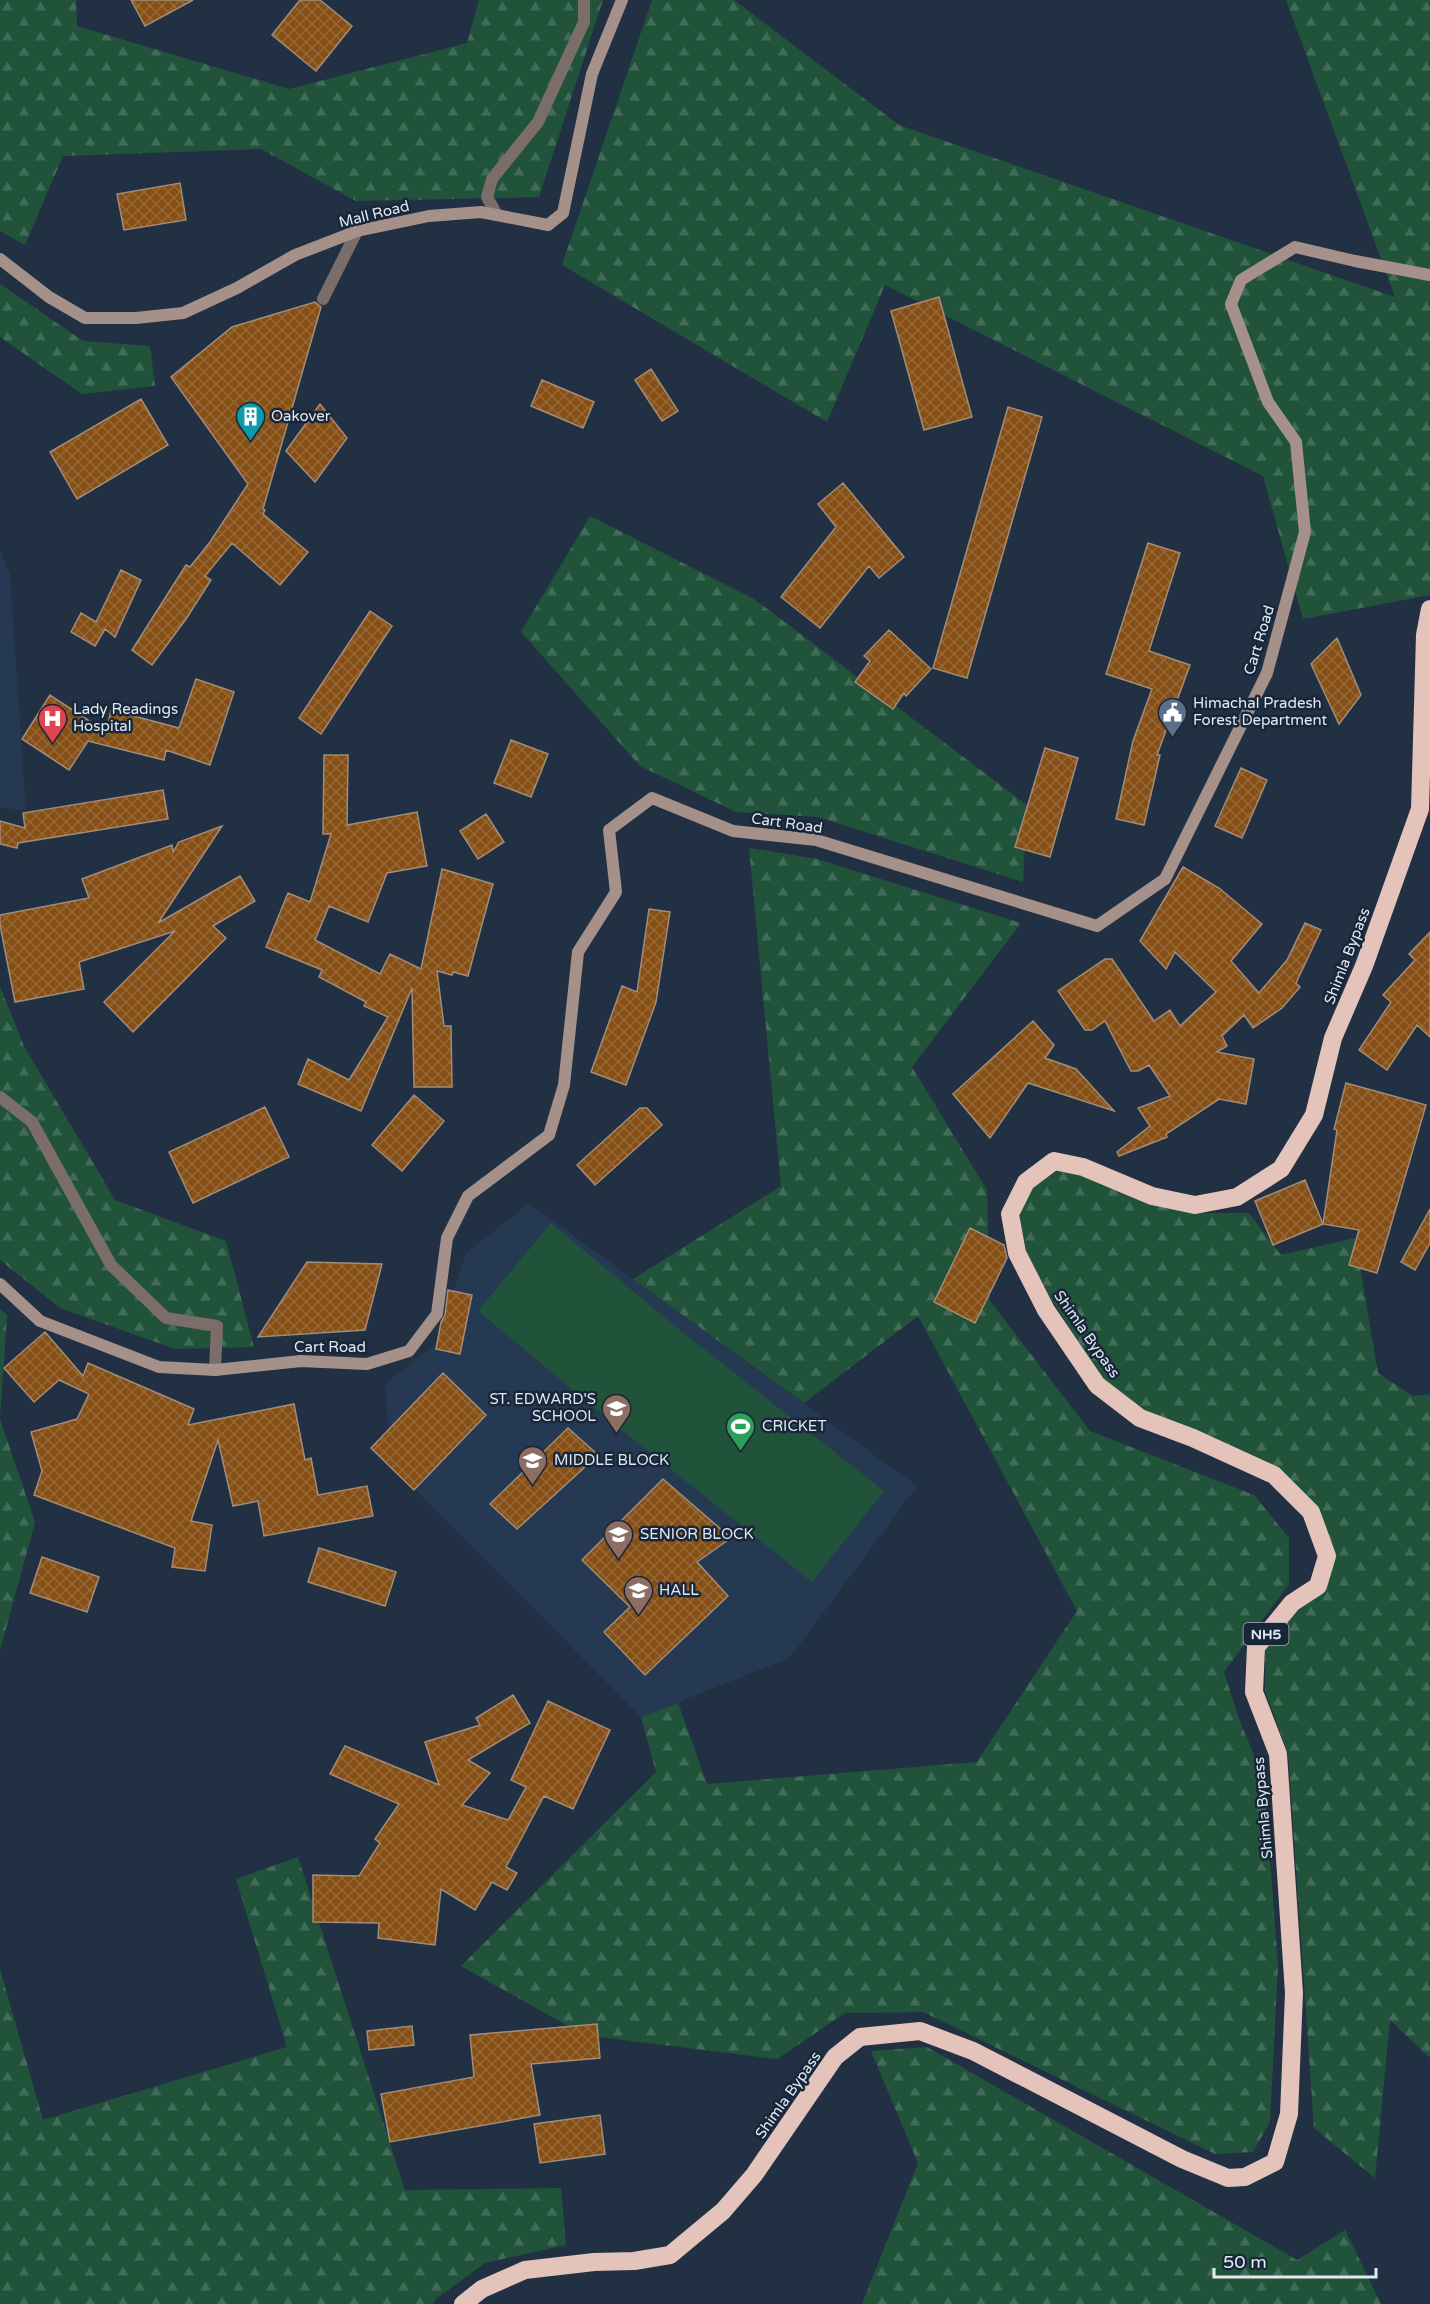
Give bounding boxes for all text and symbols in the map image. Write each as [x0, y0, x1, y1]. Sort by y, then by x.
street label: Mall Road [337, 197, 411, 231]
building icon: Oakover [234, 400, 266, 442]
place label: Oakover [271, 407, 331, 425]
street label: Cart Road [1240, 603, 1278, 677]
place label: Himachal Pradesh Forest Department [1193, 694, 1327, 729]
public building icon: Himachal Pradesh Forest Department [1156, 696, 1188, 738]
place label: Lady Readings Hospital [73, 700, 178, 735]
hospital icon: Lady Readings Hospital [36, 702, 68, 744]
street label: Cart Road [750, 809, 824, 837]
street label: Shimla Bypass [1320, 905, 1374, 1007]
street label: Shimla Bypass [1050, 1287, 1124, 1381]
street label: Cart Road [294, 1338, 366, 1356]
place label: ST. EDWARD'S SCHOOL [489, 1390, 596, 1425]
school or university icon: ST. EDWARD'S SCHOOL [601, 1392, 633, 1434]
sports icon: CRICKET [725, 1410, 757, 1452]
place label: CRICKET [762, 1417, 827, 1435]
school or university icon: MIDDLE BLOCK [517, 1444, 549, 1486]
place label: MIDDLE BLOCK [554, 1451, 669, 1469]
school or university icon: SENIOR BLOCK [603, 1518, 635, 1560]
place label: SENIOR BLOCK [640, 1525, 754, 1543]
school or university icon: HALL [622, 1574, 654, 1616]
place label: HALL [659, 1581, 699, 1599]
road number: NH5 [1244, 1623, 1288, 1645]
street label: Shimla Bypass [1250, 1756, 1276, 1860]
street label: Shimla Bypass [751, 2048, 825, 2142]
scale bar [1214, 2241, 1376, 2279]
text: 50 m [1223, 2251, 1267, 2273]

